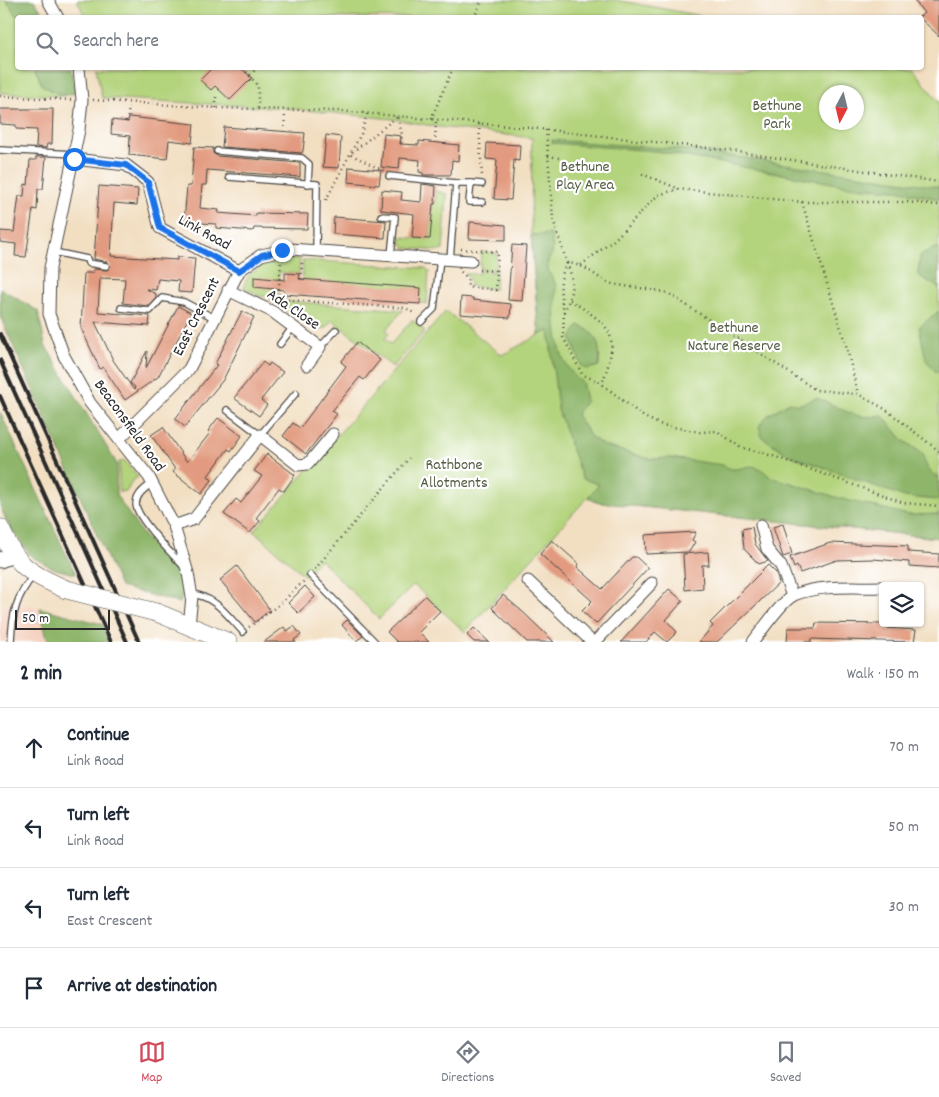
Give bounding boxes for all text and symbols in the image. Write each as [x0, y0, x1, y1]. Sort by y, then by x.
search box [15, 15, 924, 70]
icon: search [33, 29, 61, 57]
text: Search here [73, 29, 159, 56]
north arrow [819, 85, 864, 130]
park label: Bethune Park [752, 95, 802, 136]
route start [63, 148, 86, 171]
park label: Bethune Play Area [556, 156, 614, 197]
street label: Link Road [173, 209, 235, 257]
route end [271, 239, 294, 262]
street label: East Crescent [167, 274, 227, 360]
street label: Ada Close [262, 284, 324, 336]
park label: Bethune Nature Reserve [687, 317, 781, 358]
street label: Beaconsfield Road [88, 375, 170, 477]
park label: Rathbone Allotments [420, 454, 488, 495]
map controls [879, 582, 924, 627]
button: layers [879, 582, 924, 627]
scale bar [15, 607, 110, 630]
text: 50 m [22, 609, 49, 629]
text: 2 min [20, 660, 62, 690]
text: Walk · 150 m [847, 663, 919, 686]
text: Continue [67, 723, 129, 750]
icon: ahead [20, 734, 48, 762]
text: 70 m [889, 736, 919, 759]
text: Link Road [67, 750, 124, 773]
text: Turn left [67, 803, 130, 830]
icon: left [20, 814, 48, 842]
text: 50 m [888, 816, 919, 839]
text: Link Road [67, 830, 124, 853]
text: Turn left [67, 883, 130, 910]
icon: left [20, 894, 48, 922]
text: 30 m [889, 896, 919, 919]
text: East Crescent [67, 910, 152, 933]
icon: arrive [20, 974, 48, 1002]
text: Arrive at destination [67, 974, 217, 1001]
tab: Map [138, 1038, 166, 1088]
tab: Directions [441, 1038, 494, 1088]
tab: Saved [770, 1038, 801, 1088]

